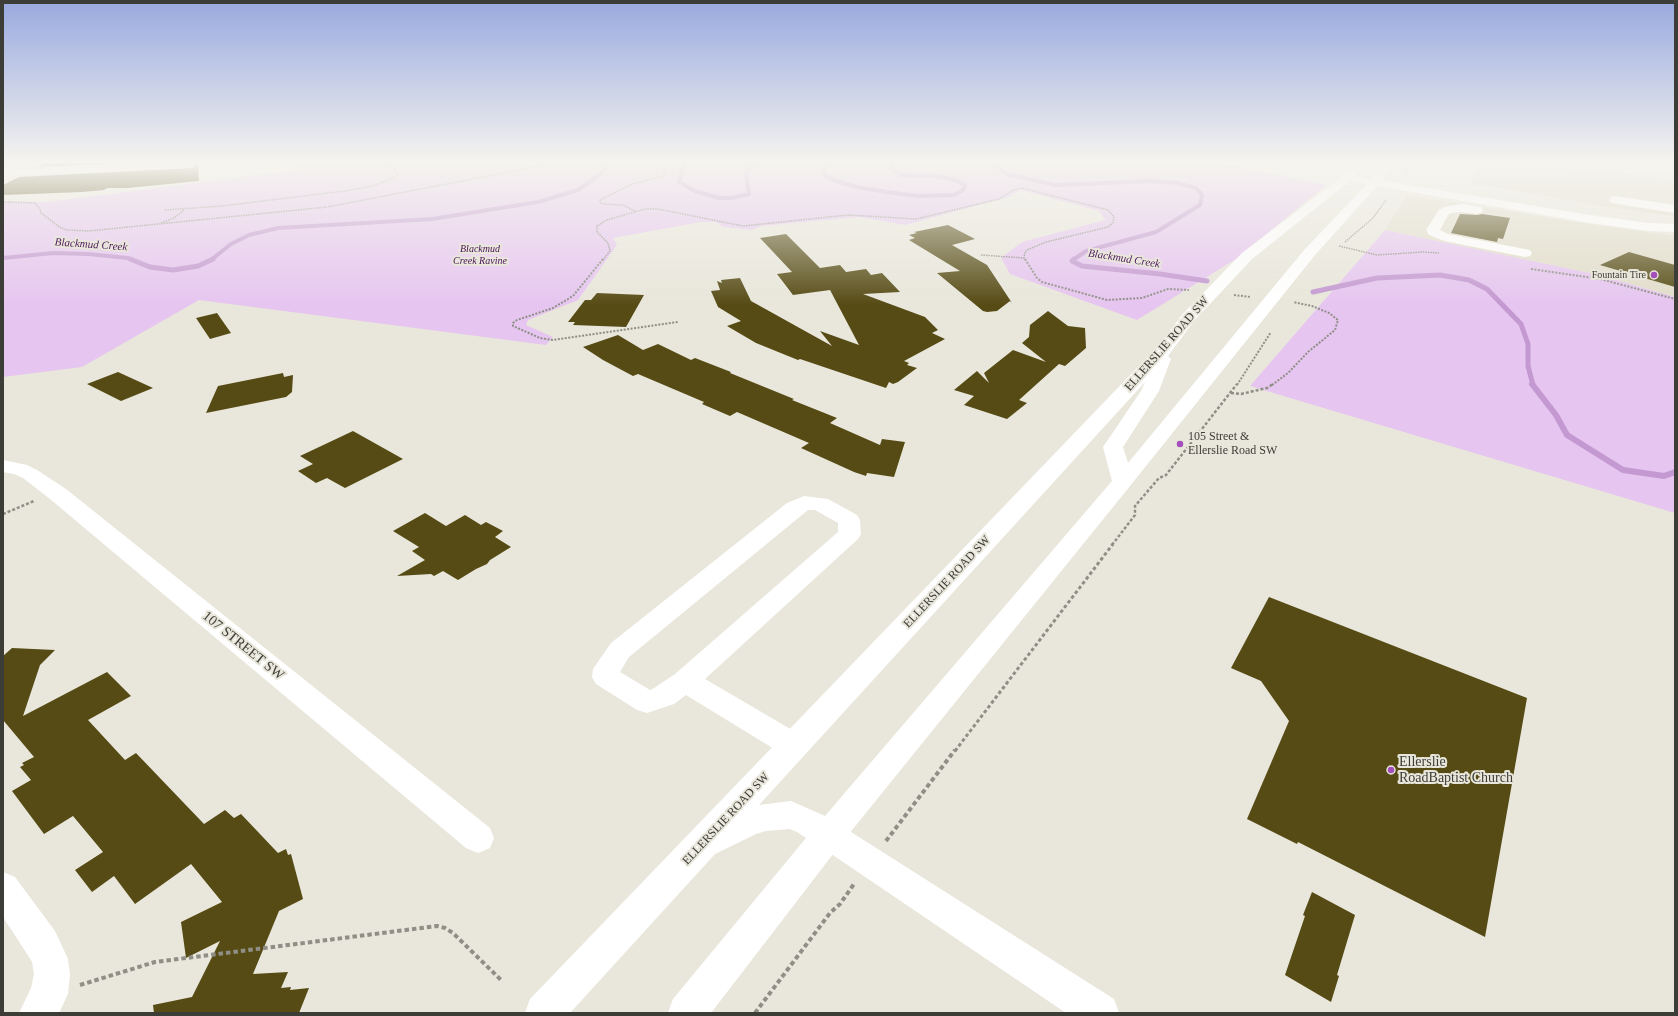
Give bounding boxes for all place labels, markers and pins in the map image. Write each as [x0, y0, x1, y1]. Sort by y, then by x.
place label: Fountain Tire [1592, 269, 1646, 281]
marker: Fountain Tire [1649, 270, 1659, 280]
place label: 105 Street & Ellerslie Road SW [1188, 430, 1277, 458]
marker: 105 Street & Ellerslie Road SW [1175, 439, 1185, 449]
place label: Ellerslie RoadBaptist Church [1399, 754, 1513, 786]
marker: Ellerslie RoadBaptist Church [1386, 765, 1396, 775]

